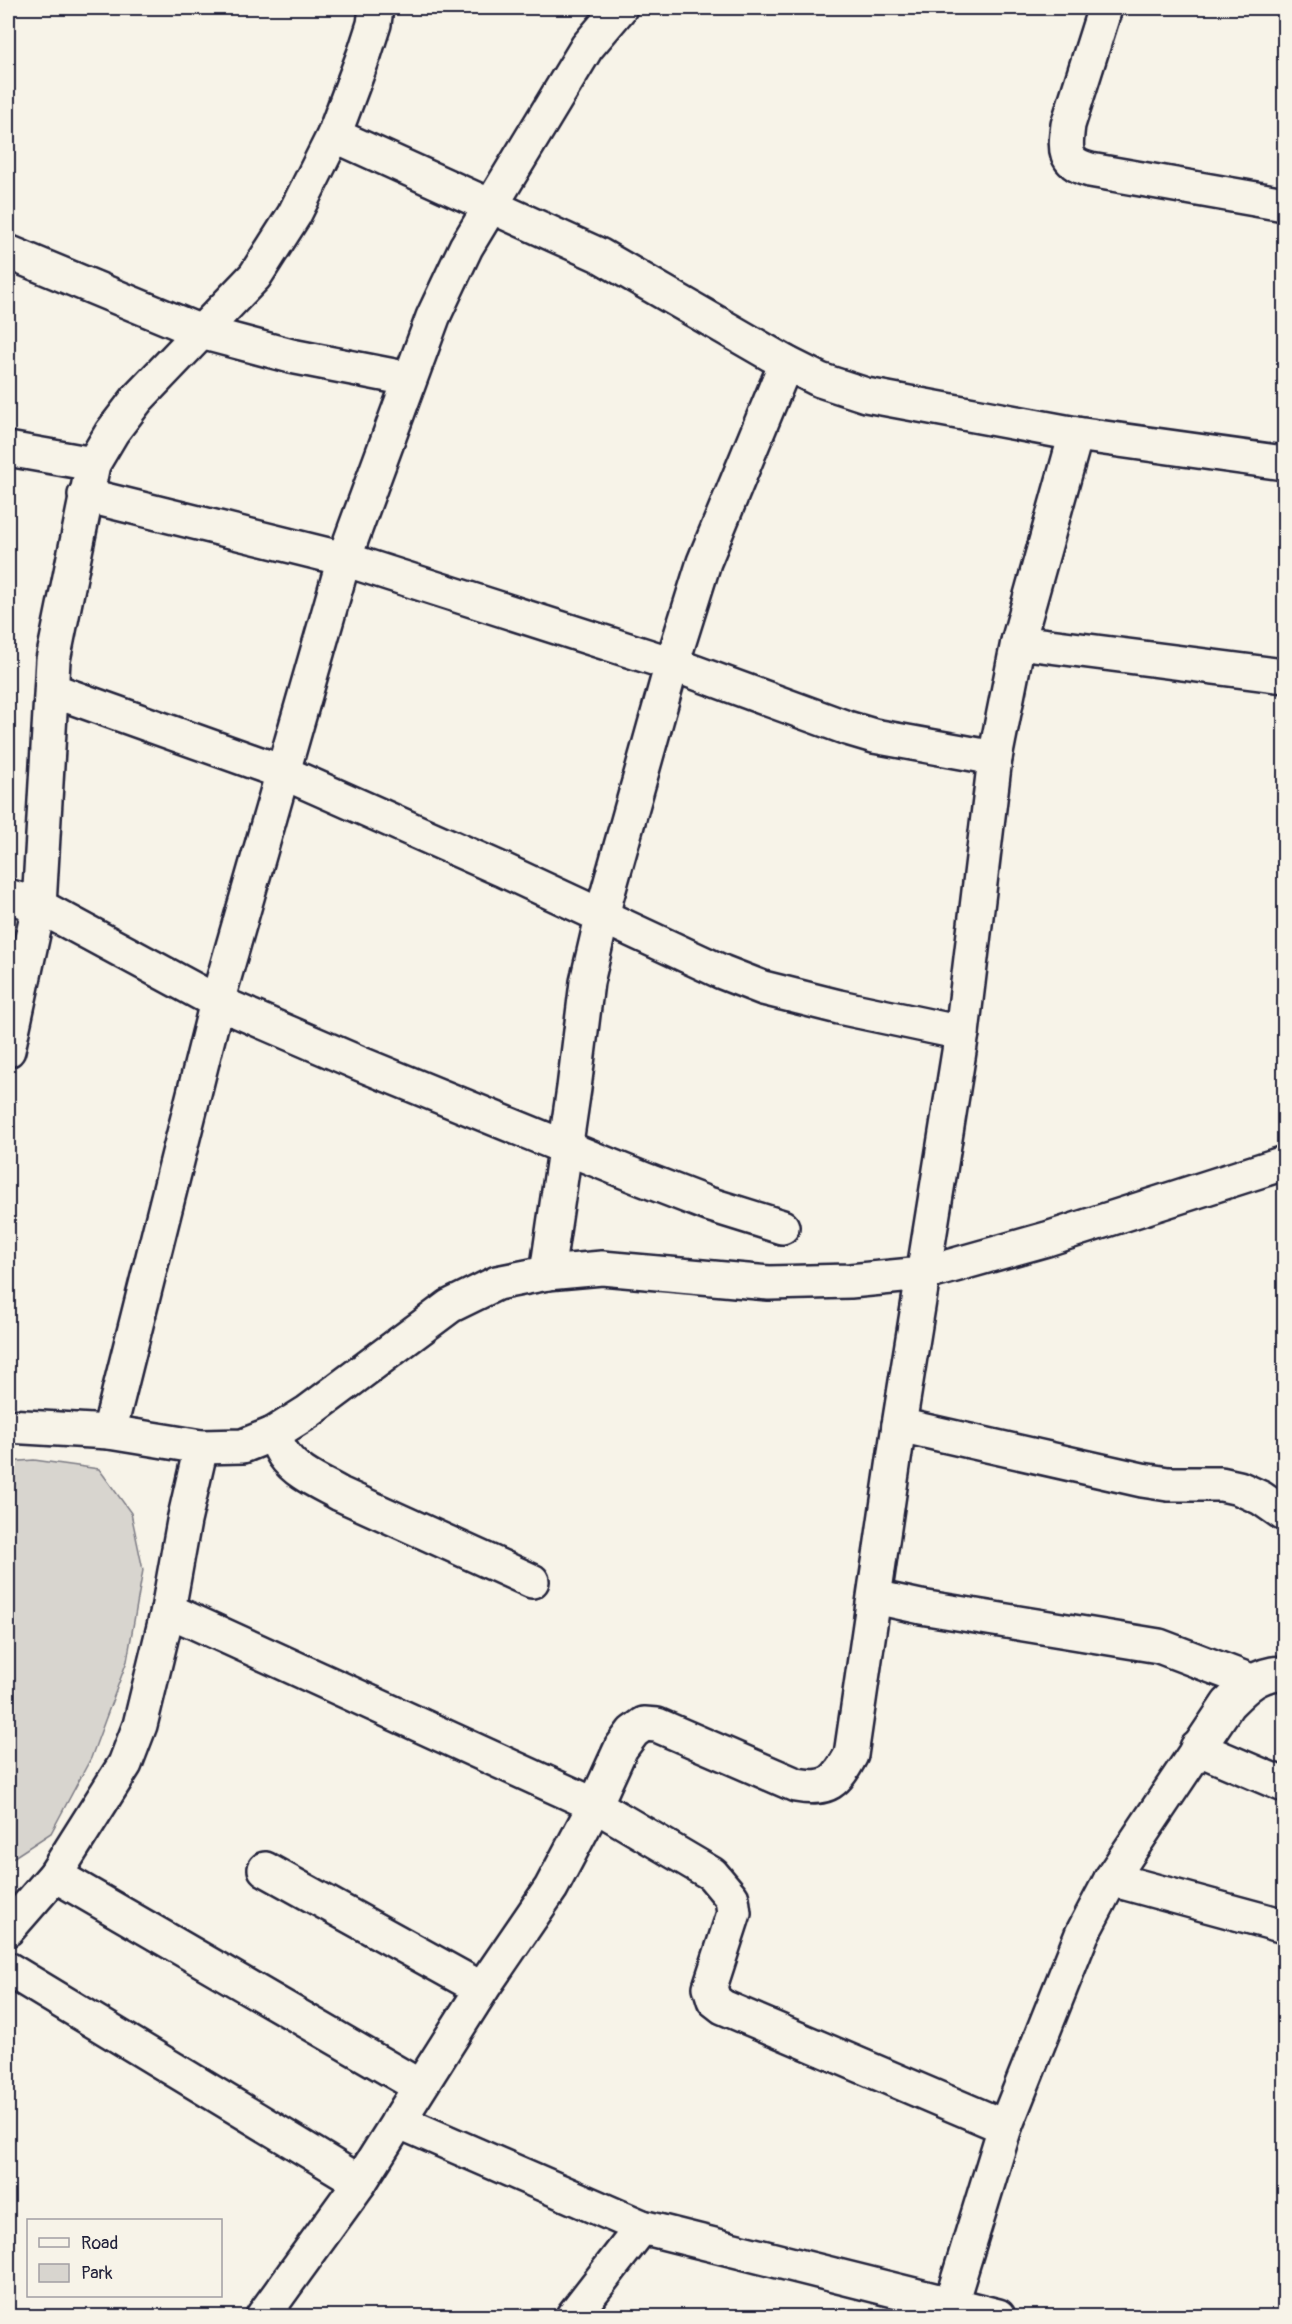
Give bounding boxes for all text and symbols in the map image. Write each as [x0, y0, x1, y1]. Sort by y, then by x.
legend [27, 2219, 222, 2297]
text: Road [81, 2232, 118, 2255]
text: Park [81, 2262, 113, 2285]

